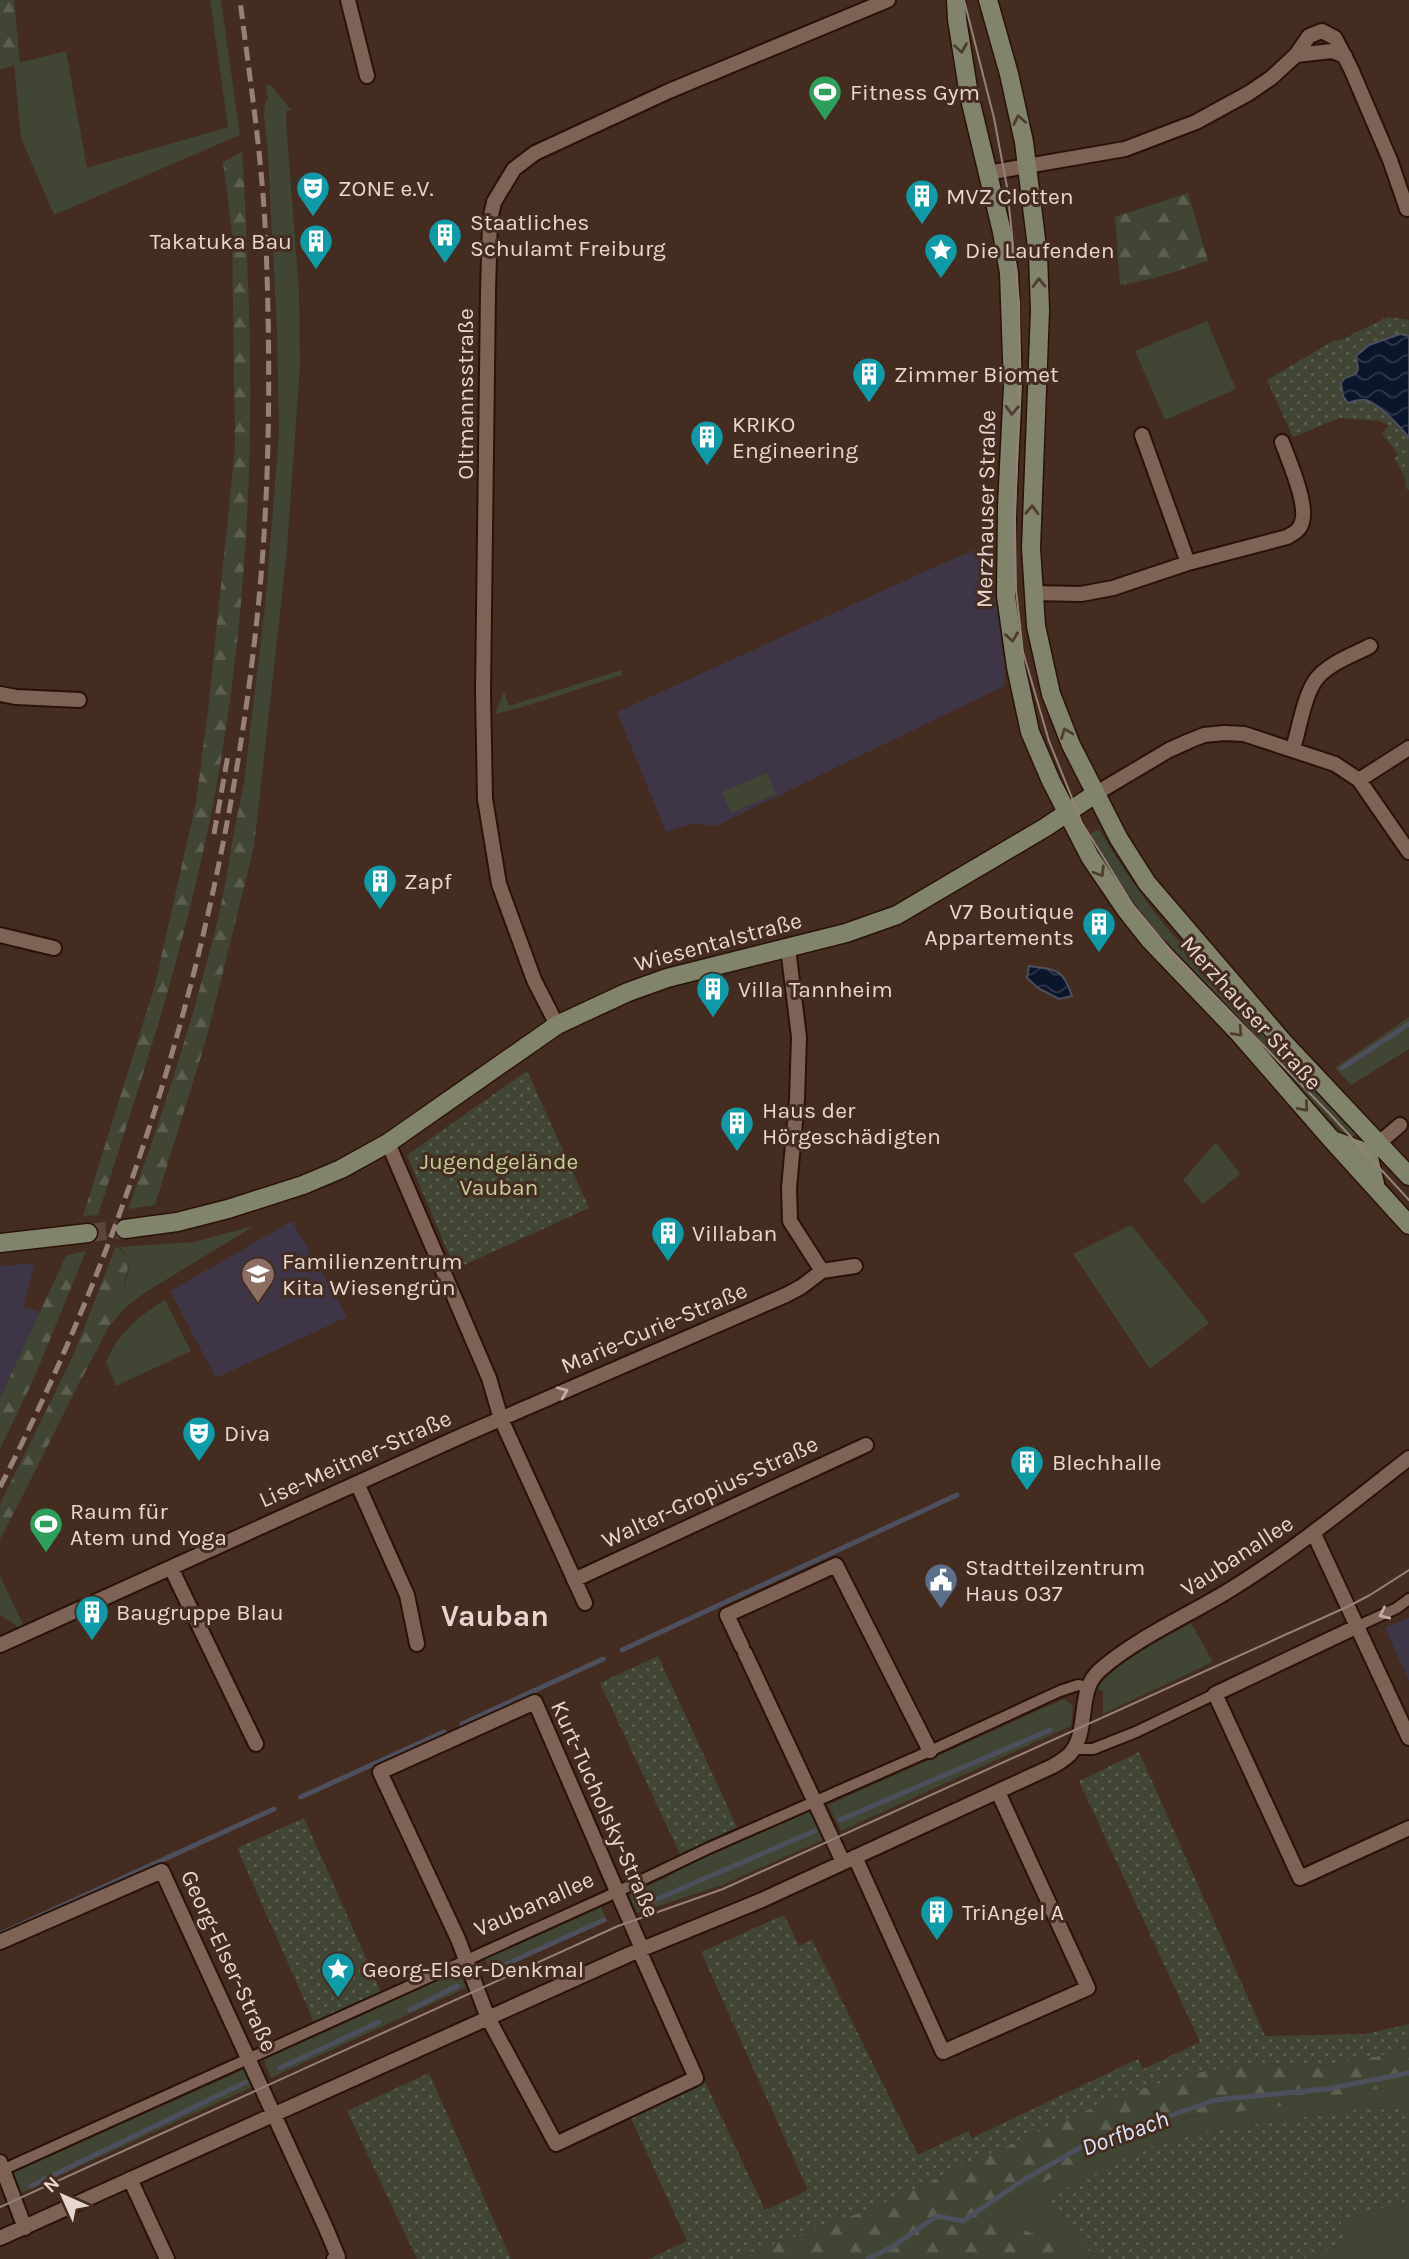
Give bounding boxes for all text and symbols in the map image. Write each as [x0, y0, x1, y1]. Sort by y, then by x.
one-way arrow [953, 42, 968, 53]
sports icon: Fitness Gym [806, 73, 844, 122]
place label: Fitness Gym [850, 79, 980, 106]
one-way arrow [1013, 114, 1028, 126]
theatre icon: ZONE e.V. [294, 169, 332, 218]
place label: ZONE e.V. [338, 175, 434, 202]
building icon: MVZ Clotten [903, 177, 941, 226]
place label: MVZ Clotten [946, 183, 1074, 210]
place label: Staatliches Schulamt Freiburg [470, 209, 666, 262]
building icon: Staatliches Schulamt Freiburg [426, 216, 464, 265]
building icon: Takatuka Bau [297, 222, 335, 271]
place label: Takatuka Bau [150, 228, 292, 255]
place icon: Die Laufenden [922, 231, 960, 280]
place label: Die Laufenden [965, 237, 1115, 264]
one-way arrow [1031, 277, 1047, 287]
street label: Oltmannsstraße [452, 308, 479, 480]
building icon: Zimmer Biomet [850, 355, 888, 404]
place label: Zimmer Biomet [894, 361, 1059, 388]
one-way arrow [1004, 405, 1019, 416]
street label: Merzhauser Straße [971, 410, 1001, 608]
place label: KRIKO Engineering [732, 411, 858, 464]
building icon: KRIKO Engineering [688, 418, 726, 467]
one-way arrow [1025, 504, 1040, 515]
one-way arrow [1004, 631, 1019, 643]
one-way arrow [1060, 727, 1074, 739]
building icon: Zapf [361, 862, 399, 911]
one-way arrow [1092, 864, 1105, 877]
place label: Zapf [404, 868, 452, 895]
place label: V7 Boutique Appartements [925, 898, 1074, 951]
building icon: V7 Boutique Appartements [1080, 905, 1118, 954]
street label: Wiesentalstraße [631, 907, 805, 977]
street label: Merzhauser Straße [1175, 930, 1327, 1096]
building icon: Villa Tannheim [694, 970, 732, 1019]
place label: Villa Tannheim [738, 976, 893, 1003]
one-way arrow [1229, 1024, 1242, 1037]
place label: Haus der Hörgeschädigten [762, 1097, 941, 1150]
one-way arrow [1296, 1099, 1308, 1112]
building icon: Haus der Hörgeschädigten [718, 1104, 756, 1153]
park label: Jugendgelände Vauban [420, 1148, 578, 1201]
building icon: Villaban [649, 1214, 687, 1263]
place label: Villaban [692, 1220, 778, 1247]
place label: Familienzentrum Kita Wiesengrün [282, 1248, 463, 1301]
school or university icon: Familienzentrum Kita Wiesengrün [239, 1255, 277, 1304]
street label: Marie-Curie-Straße [557, 1277, 751, 1379]
one-way arrow [556, 1386, 568, 1400]
street label: Lise-Meitner-Straße [255, 1404, 455, 1514]
theatre icon: Diva [180, 1414, 218, 1463]
place label: Diva [224, 1420, 270, 1447]
street label: Walter-Gropius-Straße [598, 1430, 822, 1554]
building icon: Blechhalle [1008, 1443, 1046, 1492]
place label: Blechhalle [1052, 1449, 1162, 1476]
place label: Raum für Atem und Yoga [70, 1498, 227, 1551]
sports icon: Raum für Atem und Yoga [27, 1505, 65, 1554]
street label: Vaubanallee [1176, 1510, 1298, 1602]
place label: Stadtteilzentrum Haus 037 [965, 1554, 1145, 1607]
public building icon: Stadtteilzentrum Haus 037 [922, 1561, 960, 1610]
building icon: Baugruppe Blau [73, 1593, 111, 1642]
district label: Vauban [441, 1598, 549, 1634]
place label: Baugruppe Blau [116, 1599, 284, 1626]
one-way arrow [1379, 1606, 1391, 1620]
street label: Kurt-Tucholsky-Straße [545, 1696, 665, 1922]
street label: Georg-Elser-Straße [175, 1866, 283, 2056]
street label: Vaubanallee [470, 1866, 598, 1942]
building icon: TriAngel A [918, 1893, 956, 1942]
place label: TriAngel A [962, 1899, 1064, 1926]
place icon: Georg-Elser-Denkmal [319, 1950, 357, 1999]
place label: Georg-Elser-Denkmal [362, 1956, 584, 1983]
water label: Dorfbach [1078, 2104, 1172, 2162]
north arrow [28, 2161, 98, 2231]
text: N [39, 2172, 64, 2197]

